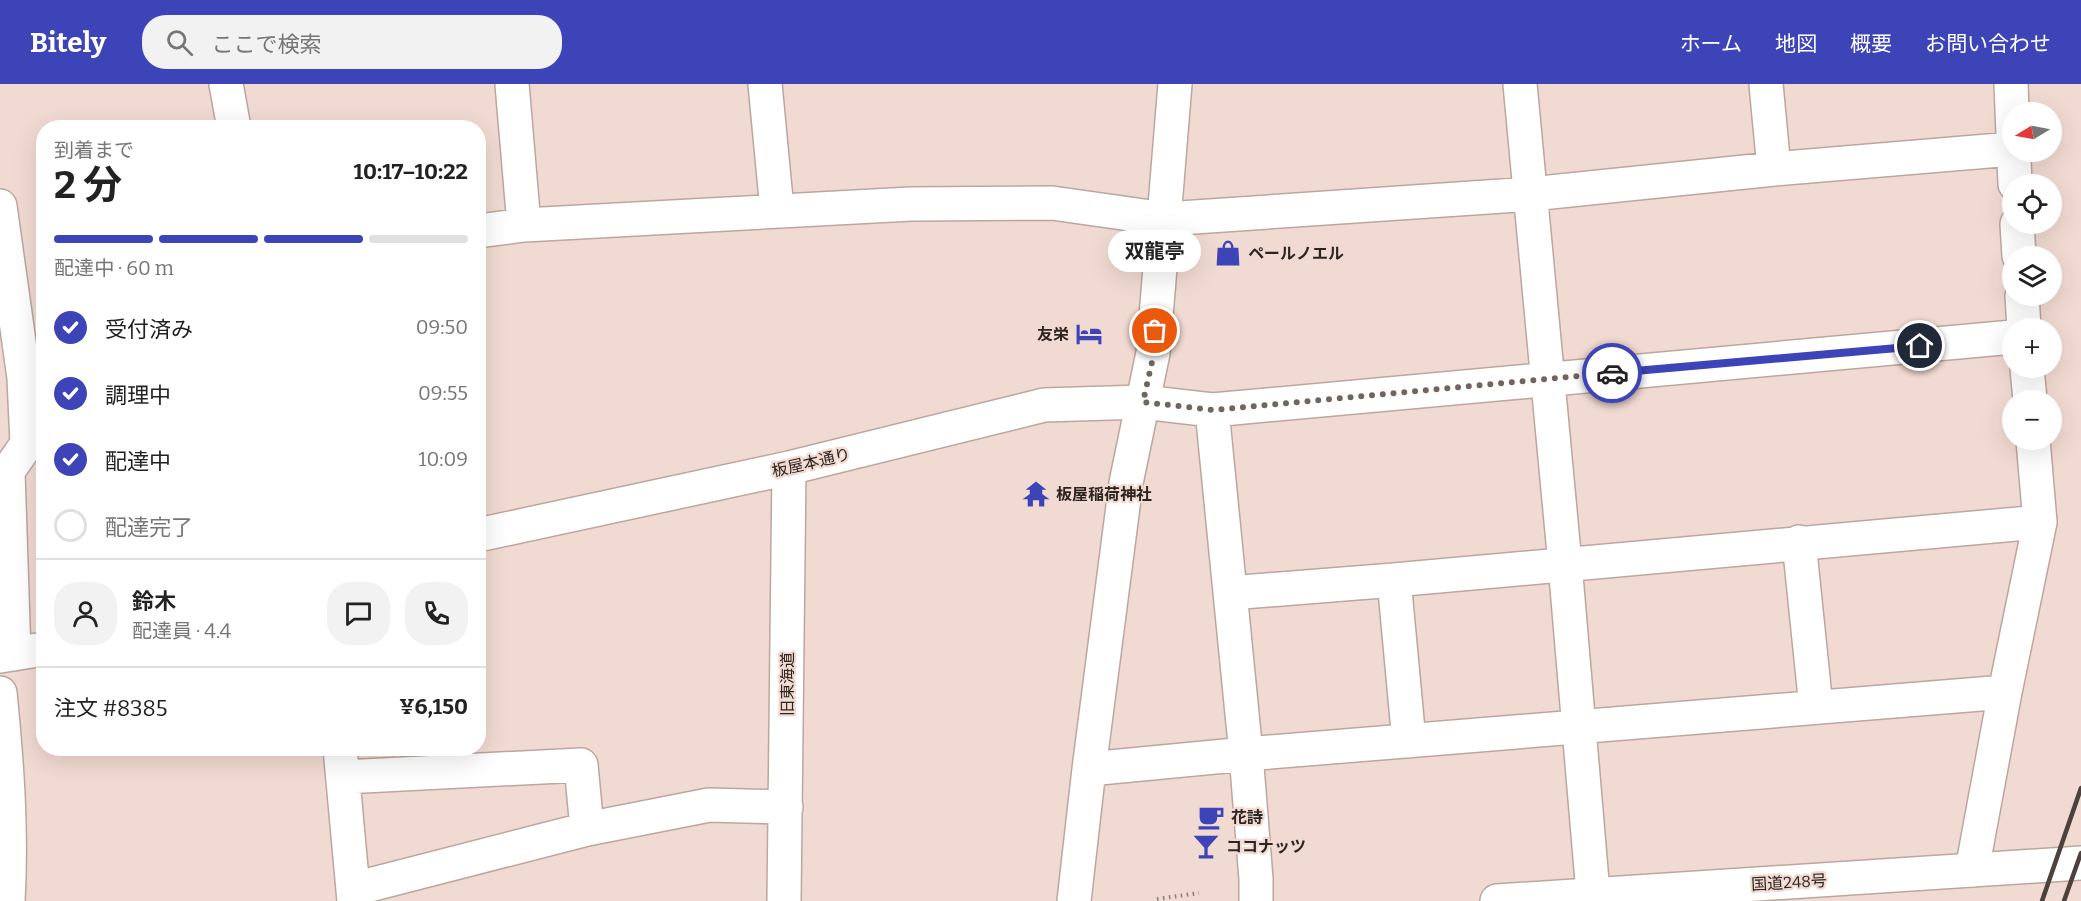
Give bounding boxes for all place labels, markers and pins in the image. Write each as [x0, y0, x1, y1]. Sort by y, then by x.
callout: 双龍亭 [1108, 229, 1202, 271]
shop icon: ペールノエル [1213, 238, 1243, 268]
place label: ペールノエル [1248, 244, 1344, 263]
pin [1129, 305, 1180, 356]
hotel icon: 友栄 [1074, 319, 1104, 349]
pin [1894, 320, 1945, 371]
place label: 友栄 [1037, 325, 1069, 344]
temple icon: 板屋稲荷神社 [1021, 479, 1051, 509]
place label: 板屋稲荷神社 [1056, 485, 1152, 504]
cafe icon: 花詩 [1196, 802, 1226, 832]
place label: 花詩 [1231, 808, 1263, 827]
bar icon: ココナッツ [1191, 831, 1221, 861]
place label: ココナッツ [1226, 837, 1306, 856]

